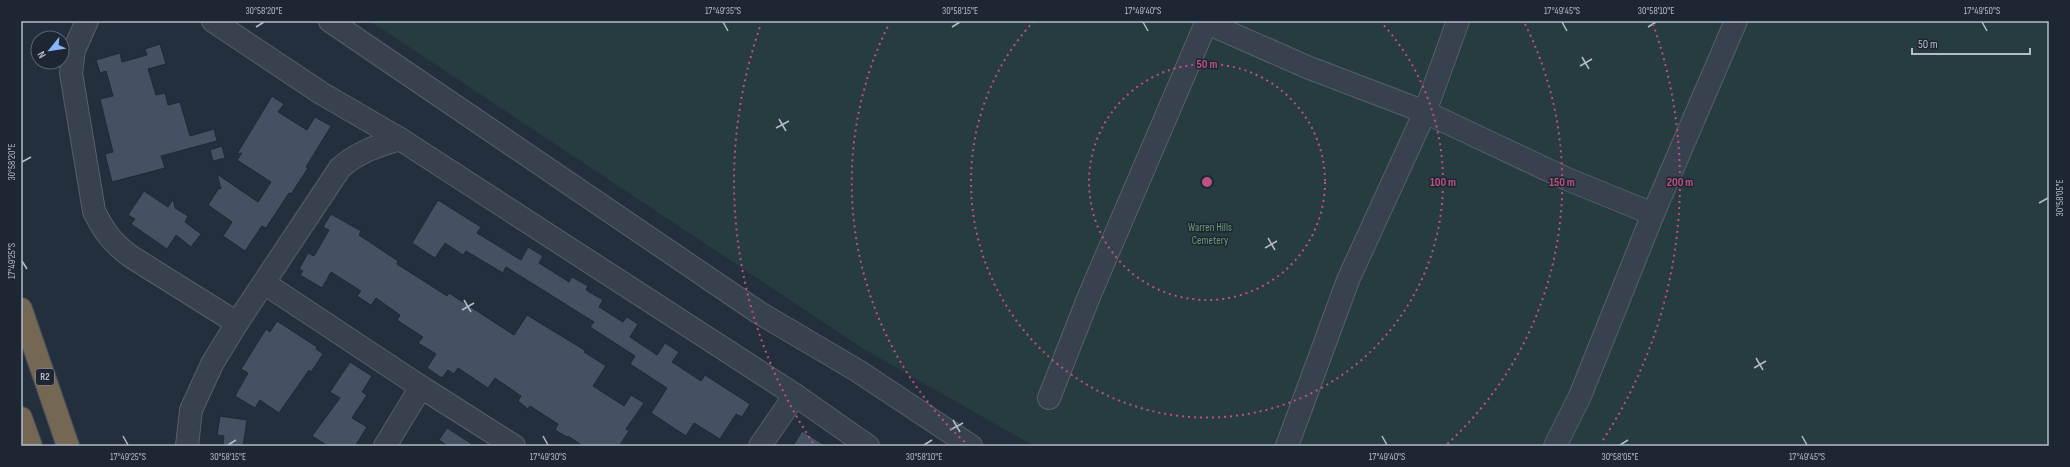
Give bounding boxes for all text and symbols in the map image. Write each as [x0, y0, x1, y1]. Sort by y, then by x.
text: 30°58'20"E [245, 5, 283, 17]
text: 17°49'35"S [705, 5, 741, 17]
text: 30°58'15"E [942, 5, 978, 17]
text: 17°49'40"S [1125, 5, 1161, 17]
text: 17°49'45"S [1544, 5, 1580, 17]
text: 30°58'10"E [1638, 5, 1674, 17]
text: 17°49'50"S [1964, 5, 2000, 17]
north arrow [30, 30, 70, 70]
scale bar [1912, 30, 2030, 56]
text: 50 m [1918, 37, 1938, 52]
text: N [35, 49, 49, 61]
text: 50 m [1197, 57, 1217, 72]
text: 30°58'20"E [6, 143, 18, 181]
centre of rings [1200, 175, 1214, 189]
text: 100 m [1430, 175, 1456, 190]
text: 150 m [1549, 175, 1575, 190]
text: 200 m [1667, 175, 1693, 190]
text: 30°58'05"E [2054, 179, 2066, 217]
park label: Warren Hills Cemetery [1188, 221, 1232, 247]
text: 17°49'25"S [6, 243, 18, 279]
road number: R2 [36, 369, 54, 385]
text: 17°49'25"S [110, 451, 146, 463]
text: 30°58'15"E [210, 451, 246, 463]
text: 17°49'30"S [530, 451, 566, 463]
text: 30°58'10"E [906, 451, 942, 463]
text: 17°49'40"S [1369, 451, 1405, 463]
text: 30°58'05"E [1601, 451, 1639, 463]
text: 17°49'45"S [1789, 451, 1825, 463]

